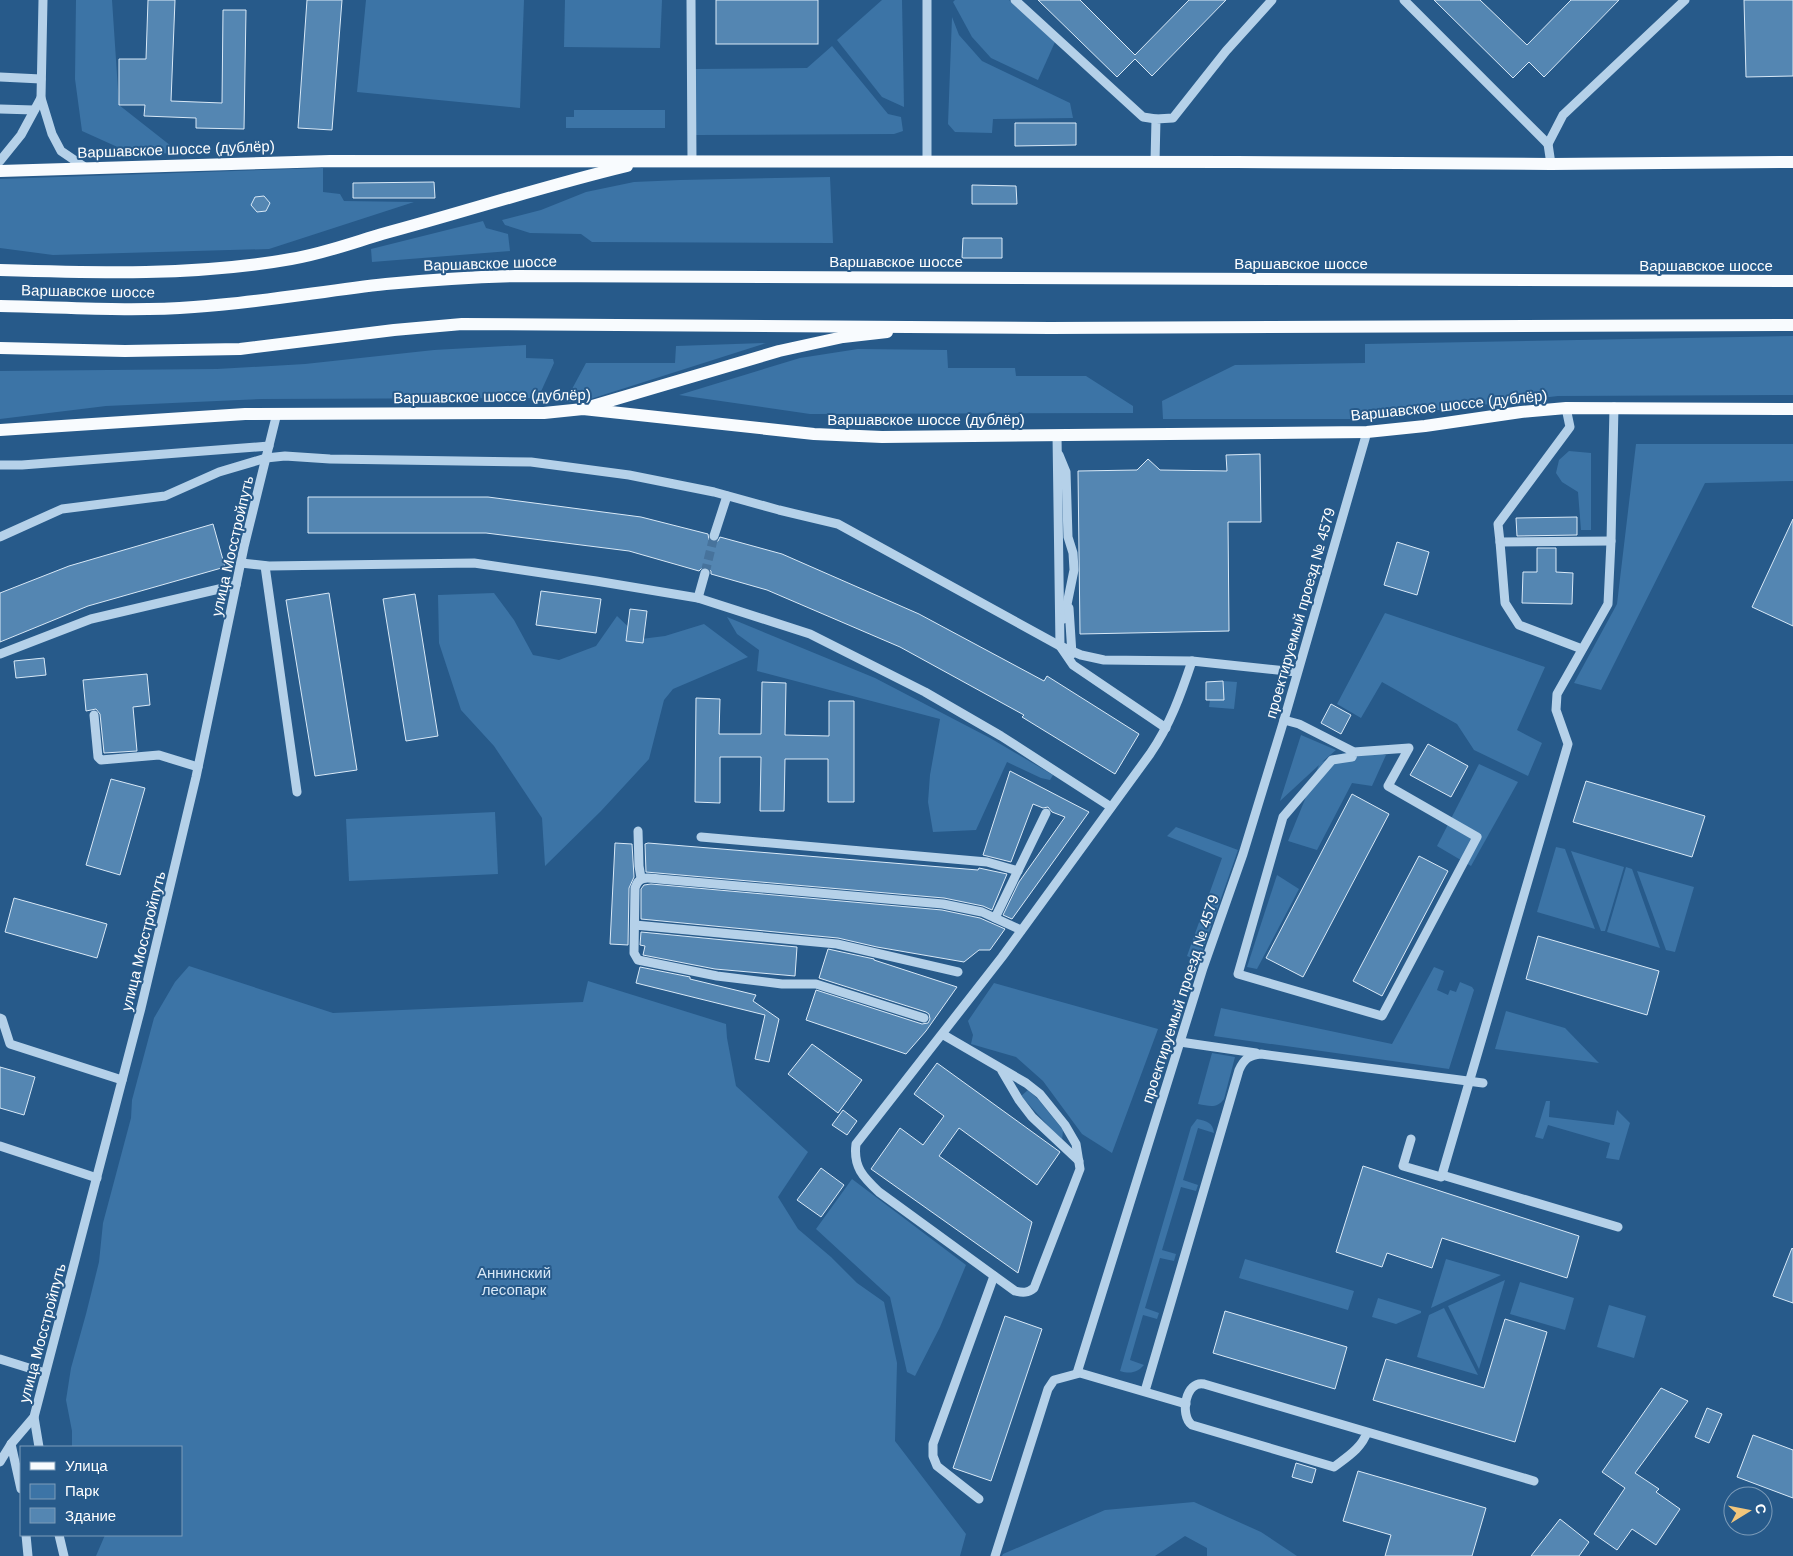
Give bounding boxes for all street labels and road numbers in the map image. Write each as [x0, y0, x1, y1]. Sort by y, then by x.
street label: Варшавское шоссе (дублёр) [77, 137, 275, 161]
street label: Варшавское шоссе [423, 252, 557, 274]
street label: Варшавское шоссе [829, 253, 963, 270]
street label: Варшавское шоссе [1234, 255, 1368, 272]
street label: Варшавское шоссе [1639, 257, 1773, 274]
street label: Варшавское шоссе [21, 281, 155, 301]
street label: Варшавское шоссе (дублёр) [393, 386, 591, 406]
street label: Варшавское шоссе (дублёр) [1350, 386, 1548, 424]
street label: Варшавское шоссе (дублёр) [827, 411, 1025, 428]
street label: улица Мосстройпуть [208, 474, 256, 618]
street label: проектируемый проезд № 4579 [1262, 506, 1338, 720]
street label: улица Мосстройпуть [117, 869, 169, 1013]
street label: проектируемый проезд № 4579 [1138, 892, 1222, 1106]
street label: улица Мосстройпуть [15, 1261, 69, 1405]

